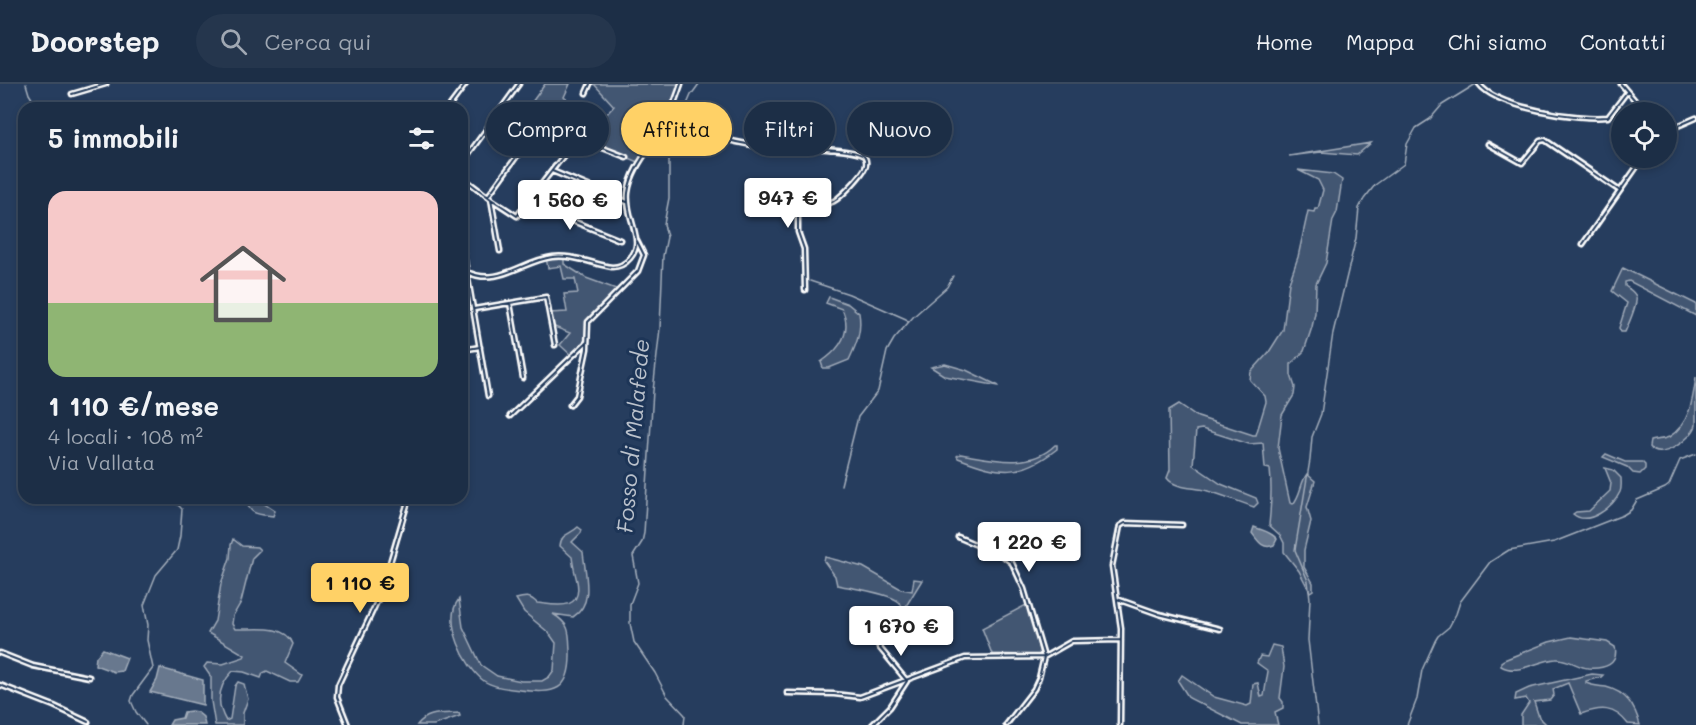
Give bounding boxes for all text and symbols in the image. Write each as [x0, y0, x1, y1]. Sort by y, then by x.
search box [196, 14, 616, 68]
text: Doorstep [30, 23, 160, 59]
icon: search [217, 25, 250, 58]
text: Cerca qui [265, 27, 371, 56]
text: Home [1256, 28, 1313, 55]
text: Mappa [1346, 28, 1415, 55]
text: Chi siamo [1448, 28, 1547, 55]
text: Contatti [1580, 28, 1666, 55]
chip: Compra [486, 102, 609, 156]
chip: Affitta [621, 102, 732, 156]
chip: Filtri [744, 102, 835, 156]
chip: Nuovo [847, 102, 952, 156]
map controls [1611, 102, 1677, 168]
button: locate [1611, 102, 1677, 168]
text: 5 immobili [48, 121, 180, 155]
icon: filters [405, 122, 438, 155]
pin: 947 € [746, 178, 830, 229]
pin: 1 560 € [515, 180, 625, 231]
text: 947 € [758, 184, 818, 210]
text: 1 560 € [532, 186, 608, 212]
icon: home [189, 230, 297, 338]
water label: Fosso di Malafede [610, 338, 655, 534]
text: 1 110 €/mese [48, 389, 219, 423]
text: 4 locali · 108 m² [48, 423, 203, 449]
text: Via Vallata [48, 449, 155, 475]
pin: 1 220 € [974, 522, 1084, 573]
text: 1 220 € [992, 528, 1066, 554]
pin: 1 110 € [305, 563, 415, 614]
text: 1 110 € [325, 569, 395, 595]
pin: 1 670 € [846, 606, 956, 657]
text: 1 670 € [863, 612, 939, 638]

